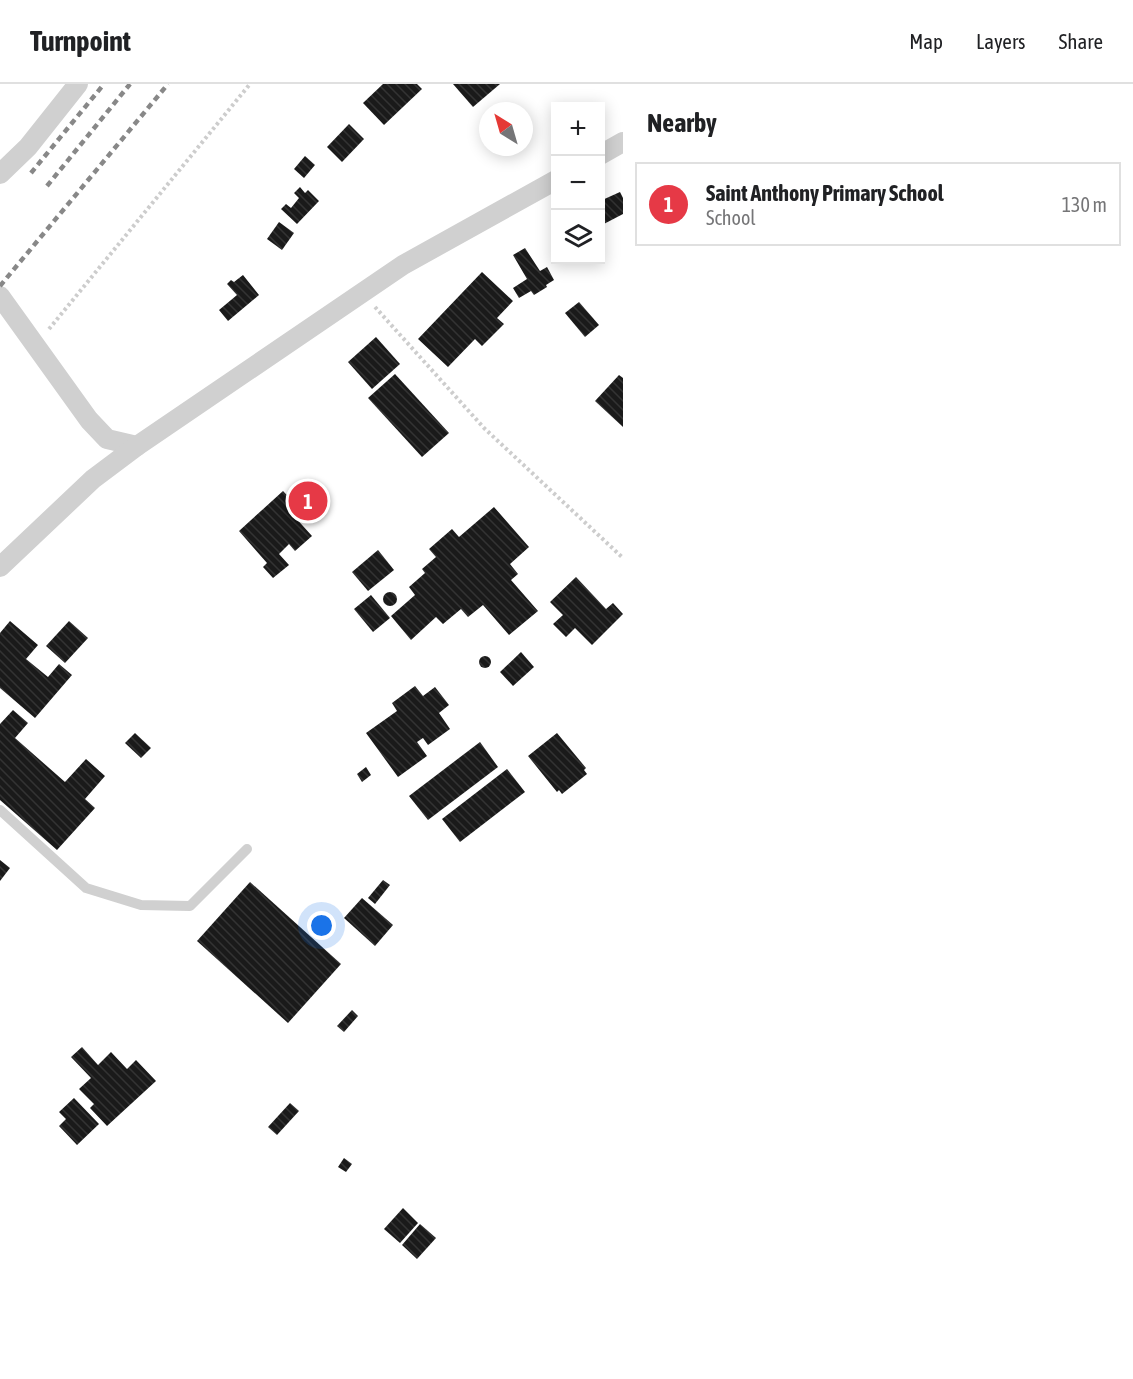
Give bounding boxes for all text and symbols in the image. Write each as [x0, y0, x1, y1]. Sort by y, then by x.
text: Turnpoint [30, 25, 131, 57]
text: Map [909, 29, 943, 53]
text: Layers [976, 29, 1026, 53]
text: Share [1059, 29, 1103, 53]
north arrow [479, 102, 533, 156]
map controls [551, 102, 605, 264]
button: + [551, 102, 605, 156]
text: Nearby [647, 108, 717, 138]
button: − [551, 156, 605, 210]
text: Saint Anthony Primary School [706, 180, 944, 206]
text: 1 [664, 193, 673, 216]
text: 130 m [1062, 193, 1107, 216]
text: School [706, 206, 756, 229]
button: layers [551, 210, 605, 264]
pin: 1 [288, 478, 328, 524]
your location [307, 911, 336, 940]

